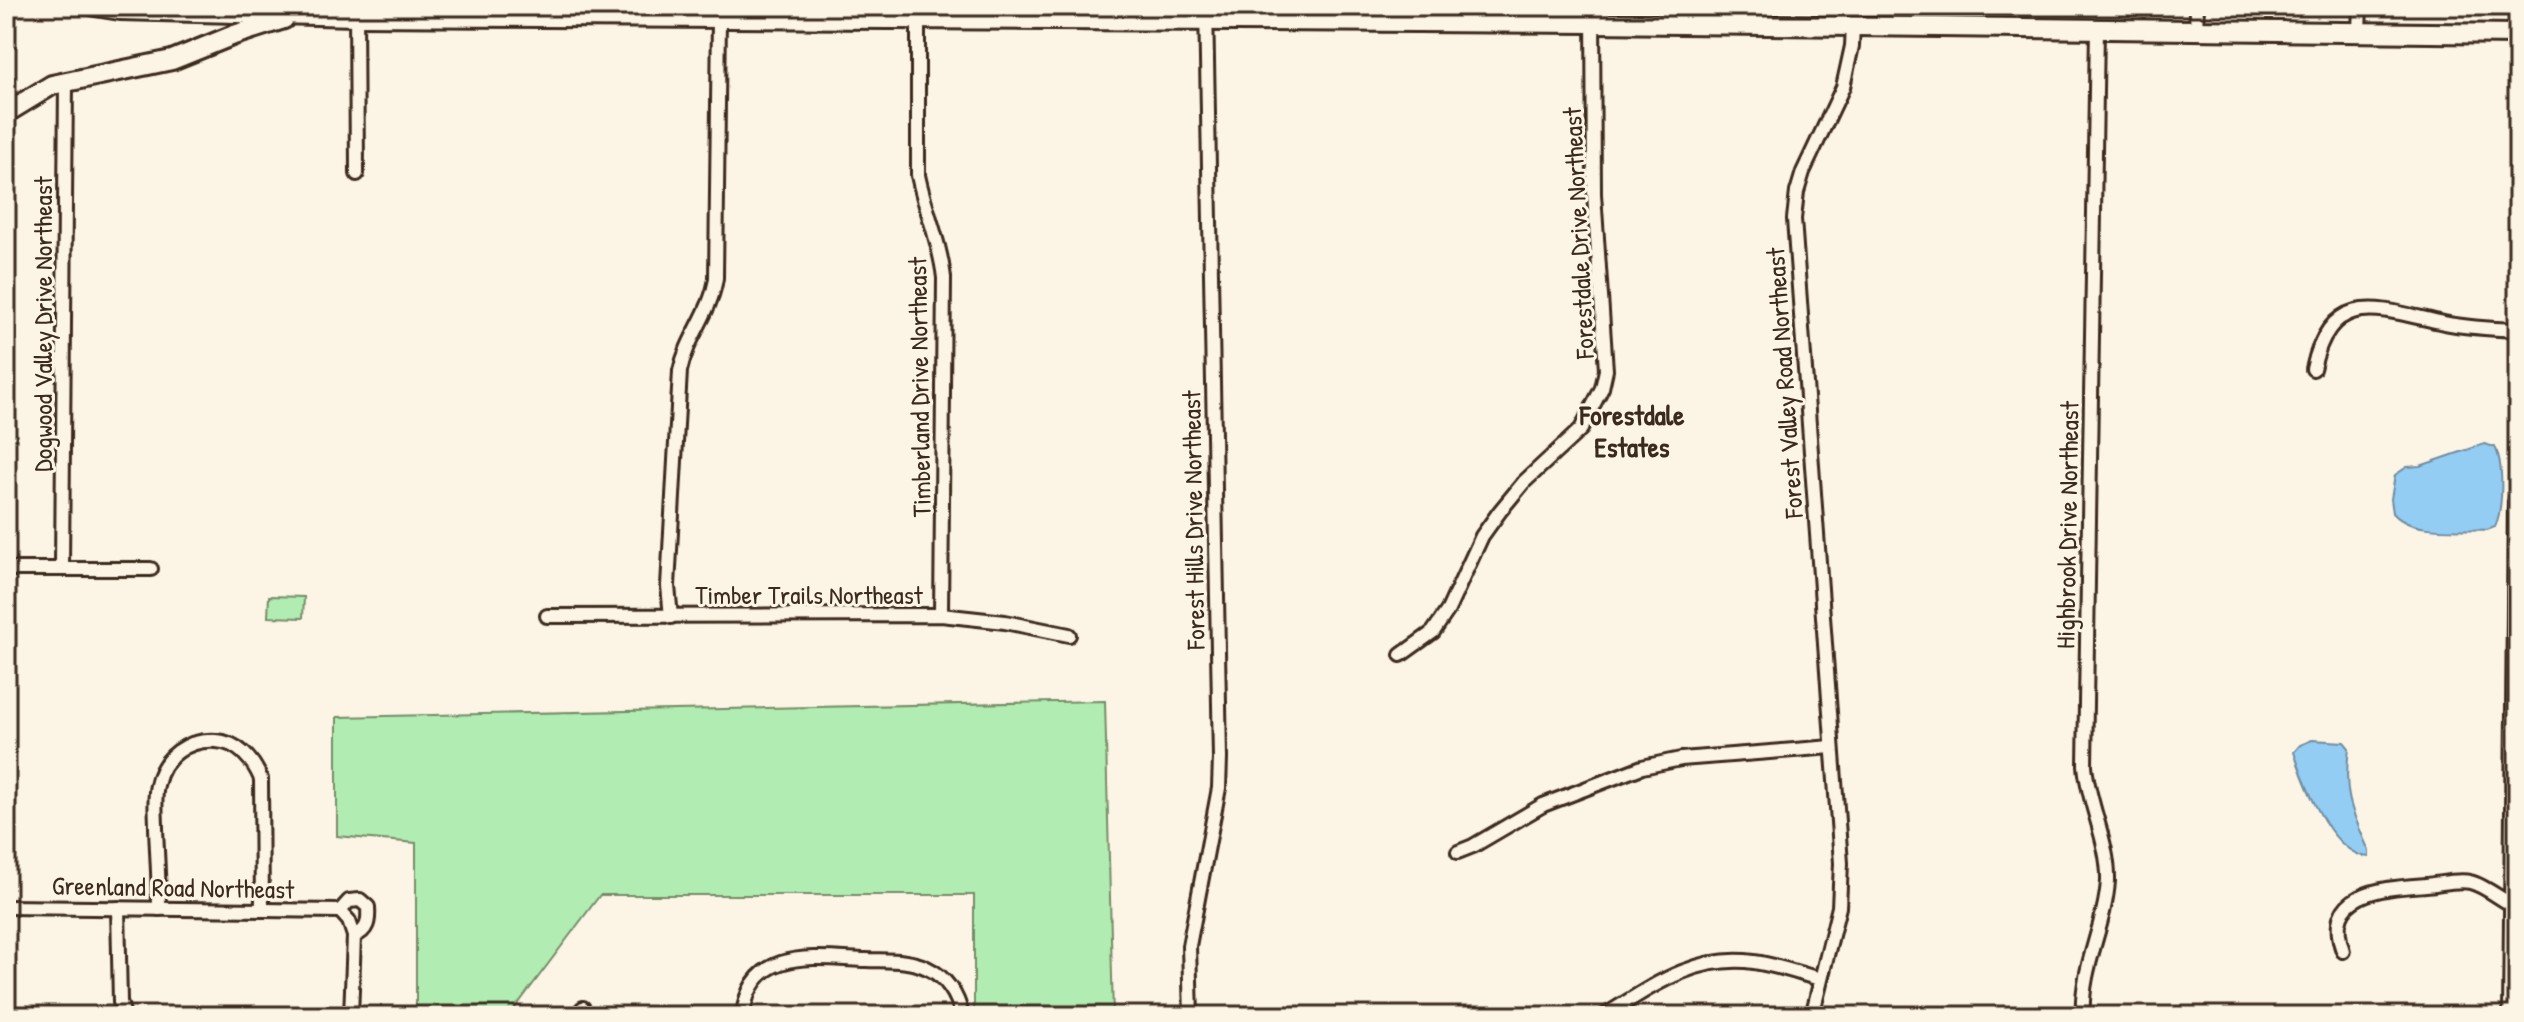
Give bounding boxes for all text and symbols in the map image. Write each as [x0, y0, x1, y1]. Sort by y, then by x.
street label: Forestdale Drive Northeast [1554, 105, 1602, 361]
street label: Dogwood Valley Drive Northeast [25, 175, 60, 472]
street label: Forest Valley Road Northeast [1757, 245, 1811, 520]
street label: Timberland Drive Northeast [899, 256, 939, 517]
street label: Forest Hills Drive Northeast [1173, 389, 1213, 651]
district label: Forestdale Estates [1579, 396, 1685, 466]
street label: Highbrook Drive Northeast [2047, 400, 2087, 649]
street label: Timber Trails Northeast [695, 577, 924, 612]
street label: Greenland Road Northeast [52, 867, 295, 907]

